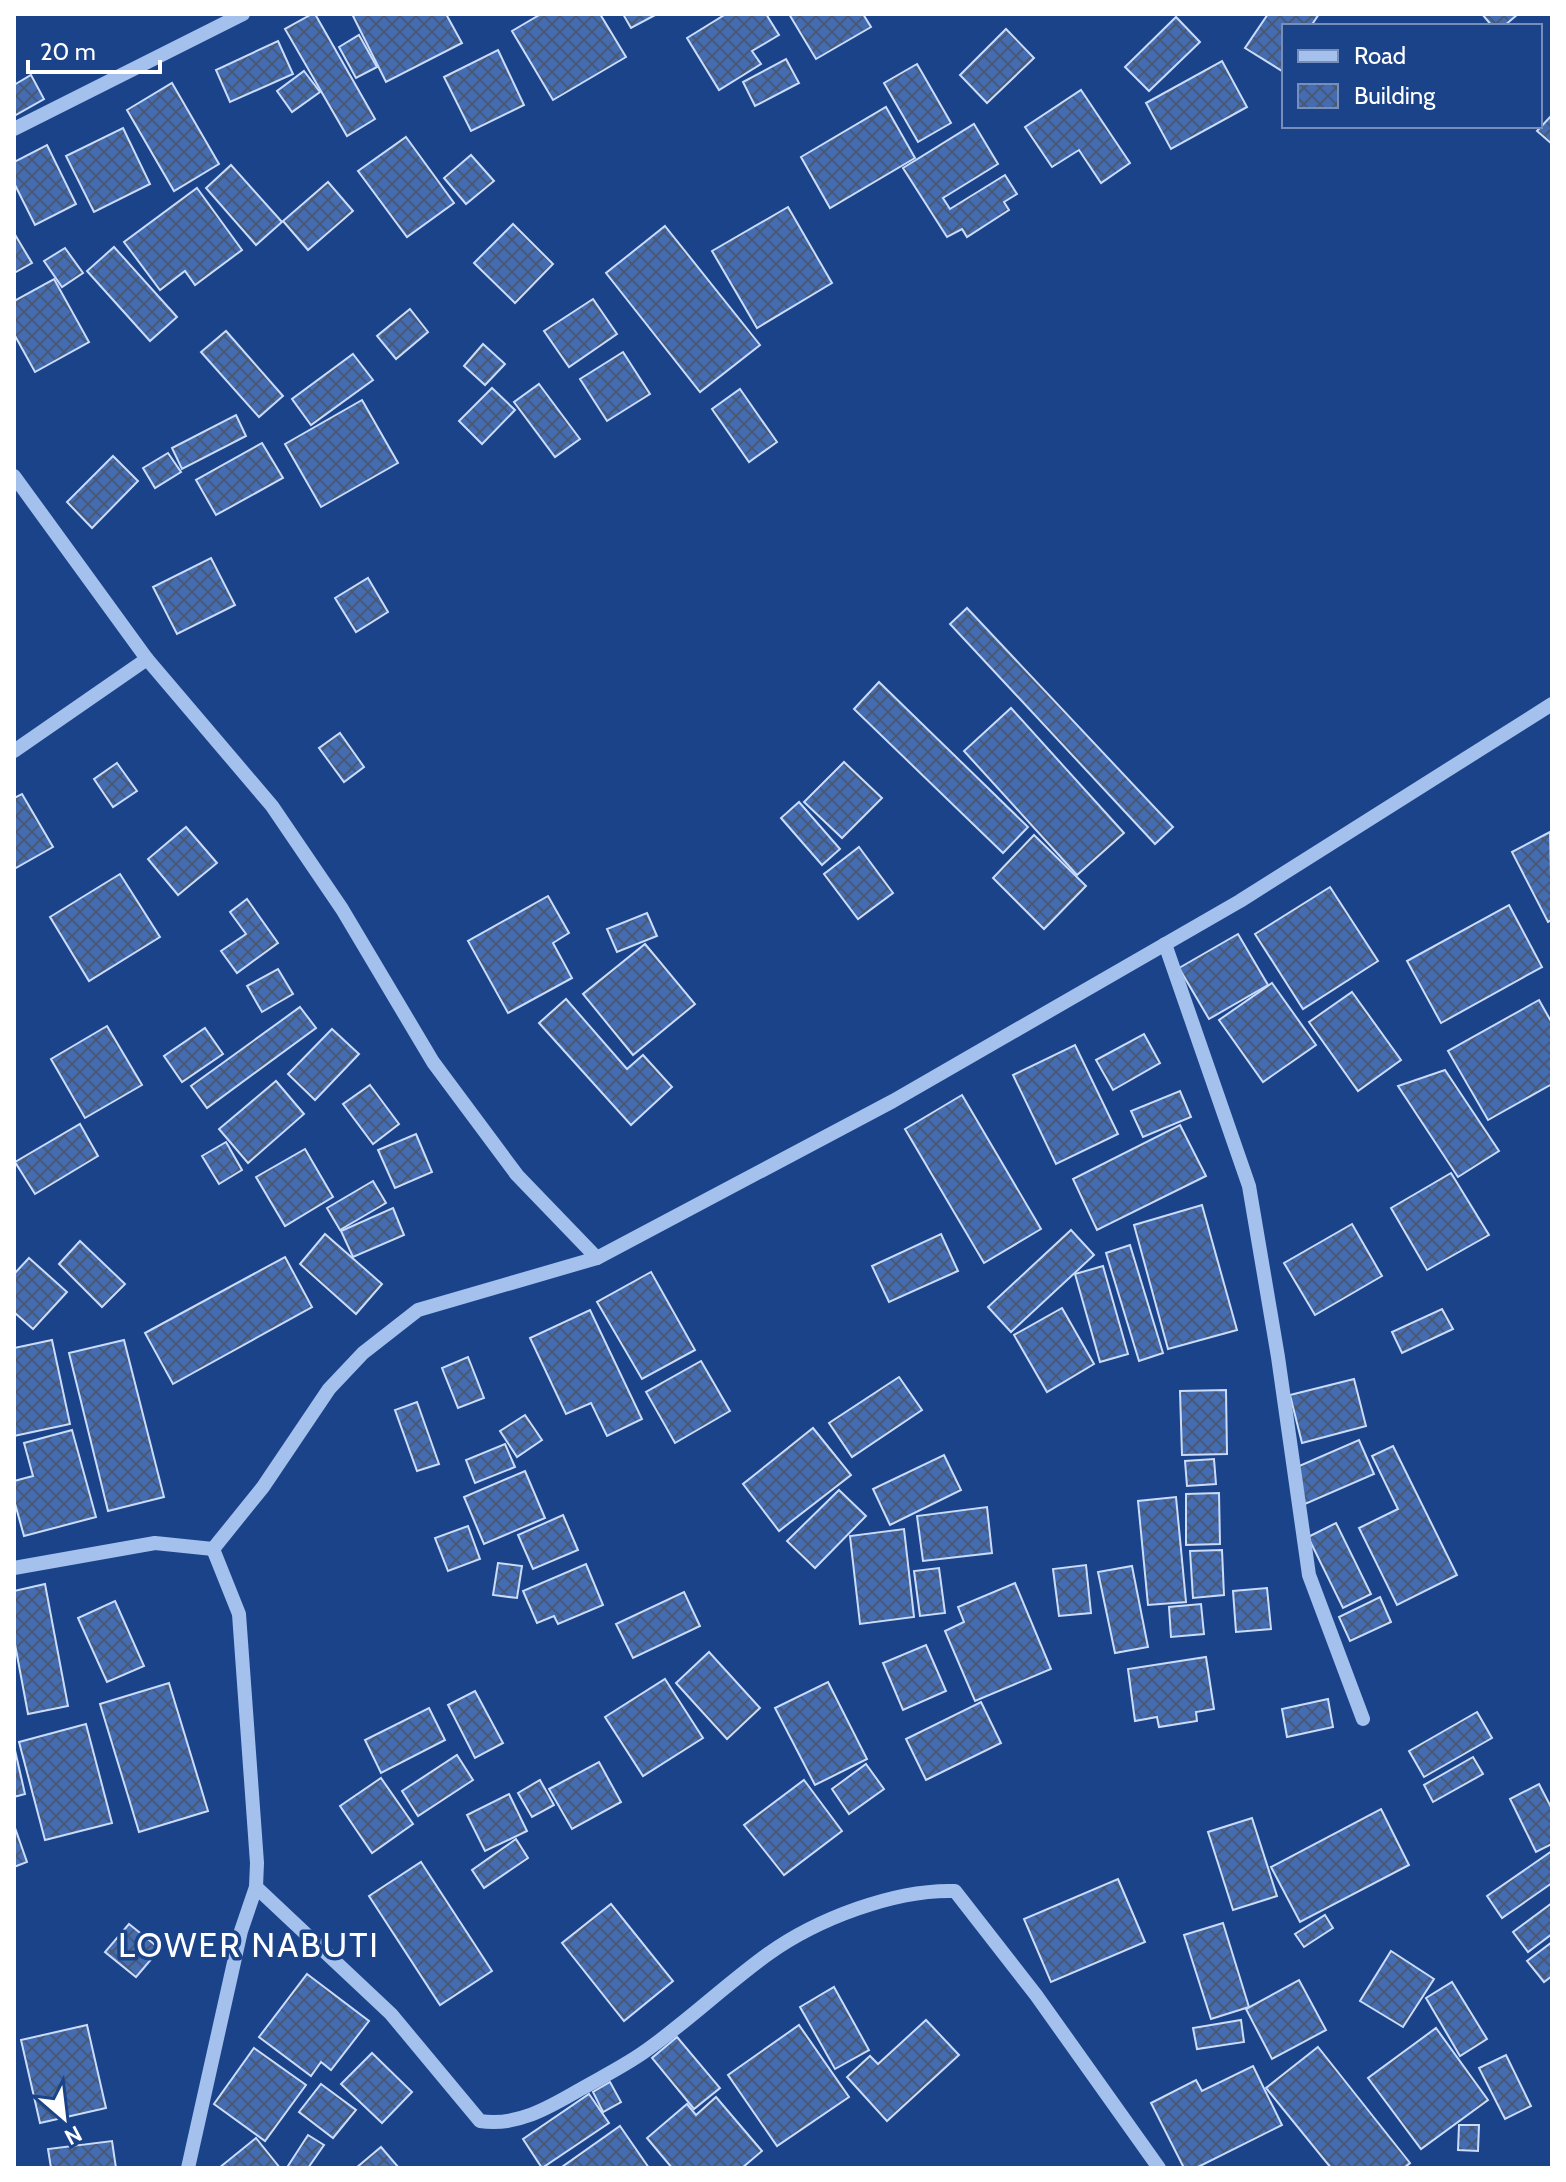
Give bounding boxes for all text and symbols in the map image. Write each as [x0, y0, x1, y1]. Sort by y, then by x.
scale bar [28, 24, 160, 74]
legend [1282, 24, 1542, 128]
text: 20 m [40, 37, 96, 66]
text: Road [1354, 41, 1406, 70]
text: Building [1354, 81, 1436, 110]
district label: LOWER NABUTI [118, 1924, 380, 1966]
north arrow [24, 2078, 104, 2158]
text: N [60, 2120, 86, 2151]

